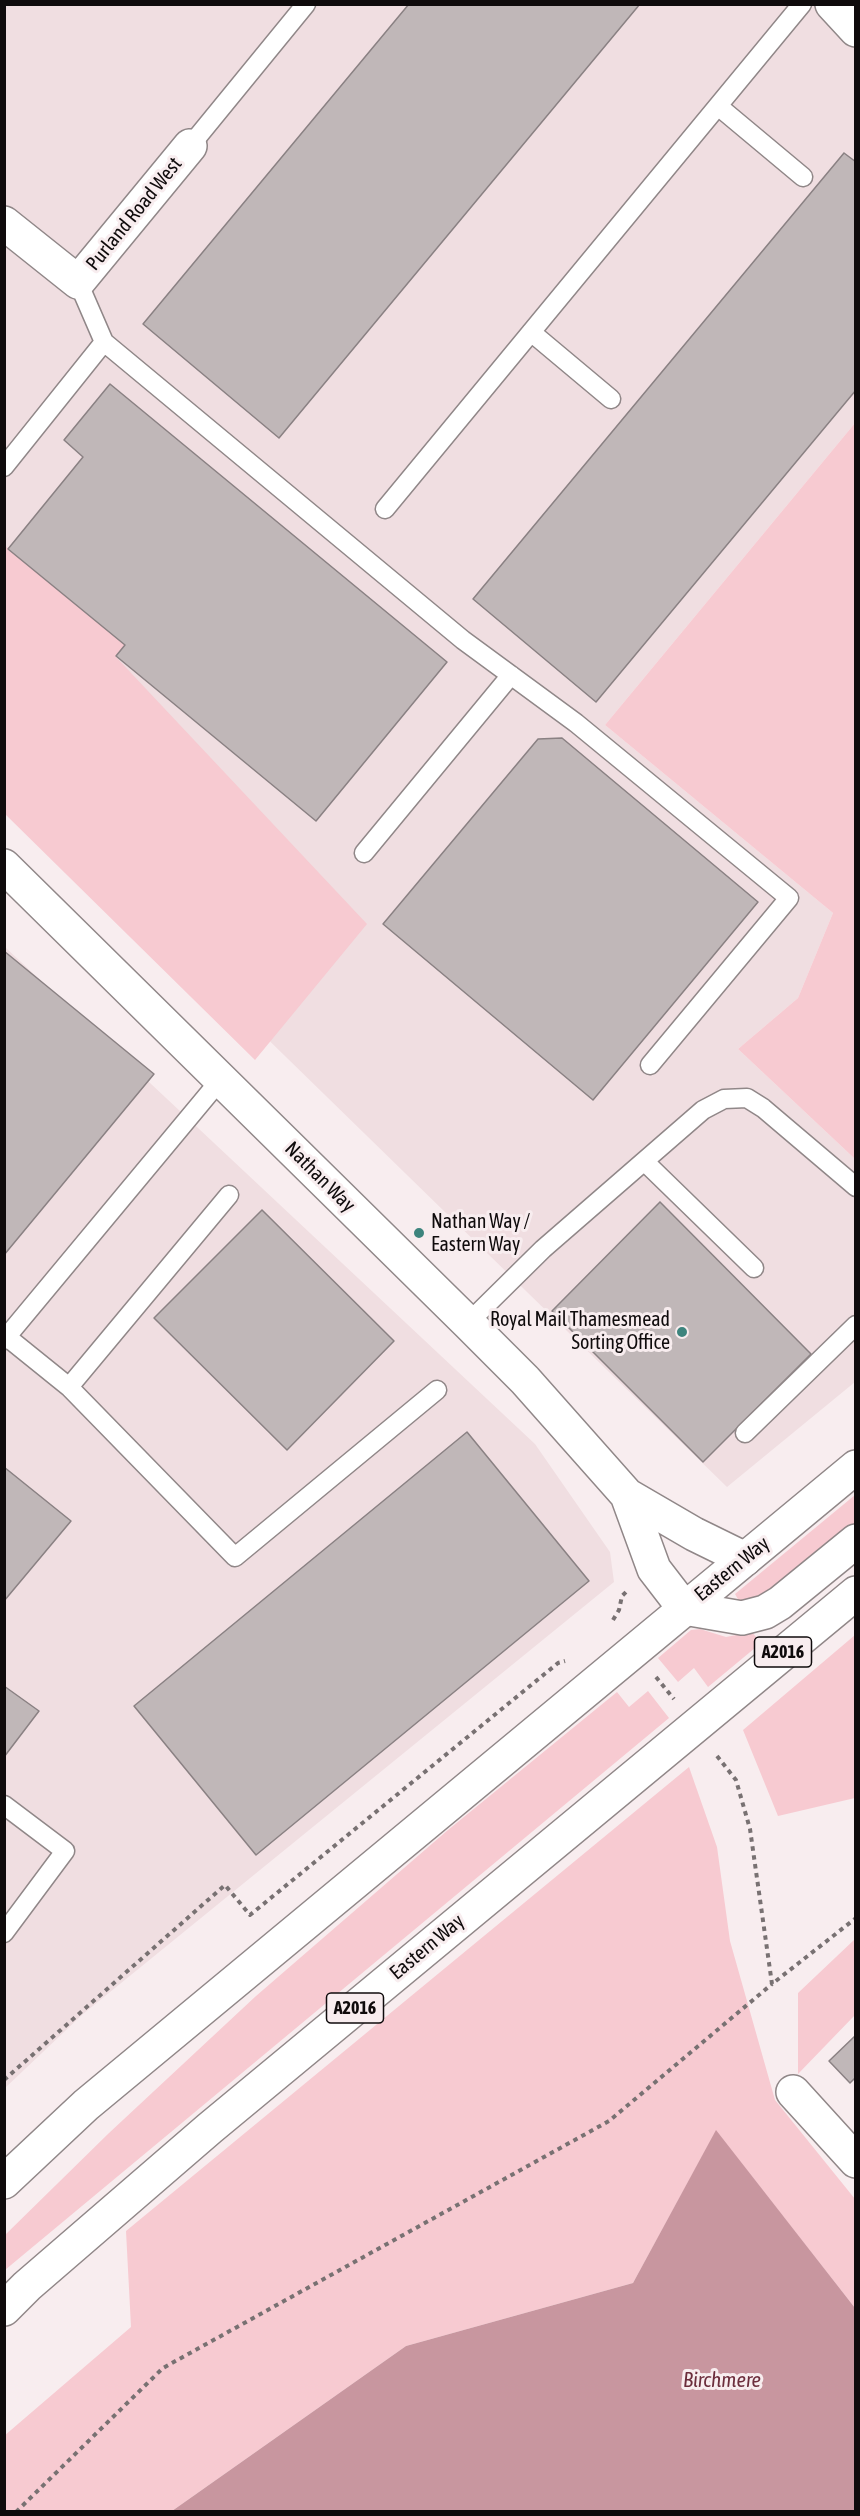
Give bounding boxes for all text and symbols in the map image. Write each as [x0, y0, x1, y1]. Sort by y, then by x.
street label: Purland Road West [81, 153, 187, 275]
street label: Nathan Way [280, 1137, 360, 1217]
place label: Nathan Way / Eastern Way [431, 1210, 530, 1257]
marker: Nathan Way / Eastern Way [412, 1226, 426, 1240]
place label: Royal Mail Thamesmead Sorting Office [490, 1308, 670, 1355]
marker: Royal Mail Thamesmead Sorting Office [675, 1325, 689, 1339]
street label: Eastern Way [690, 1532, 774, 1606]
road number: A2016 [754, 1637, 812, 1667]
street label: Eastern Way [385, 1909, 469, 1985]
road number: A2016 [326, 1993, 384, 2023]
water label: Birchmere [683, 2367, 761, 2393]

